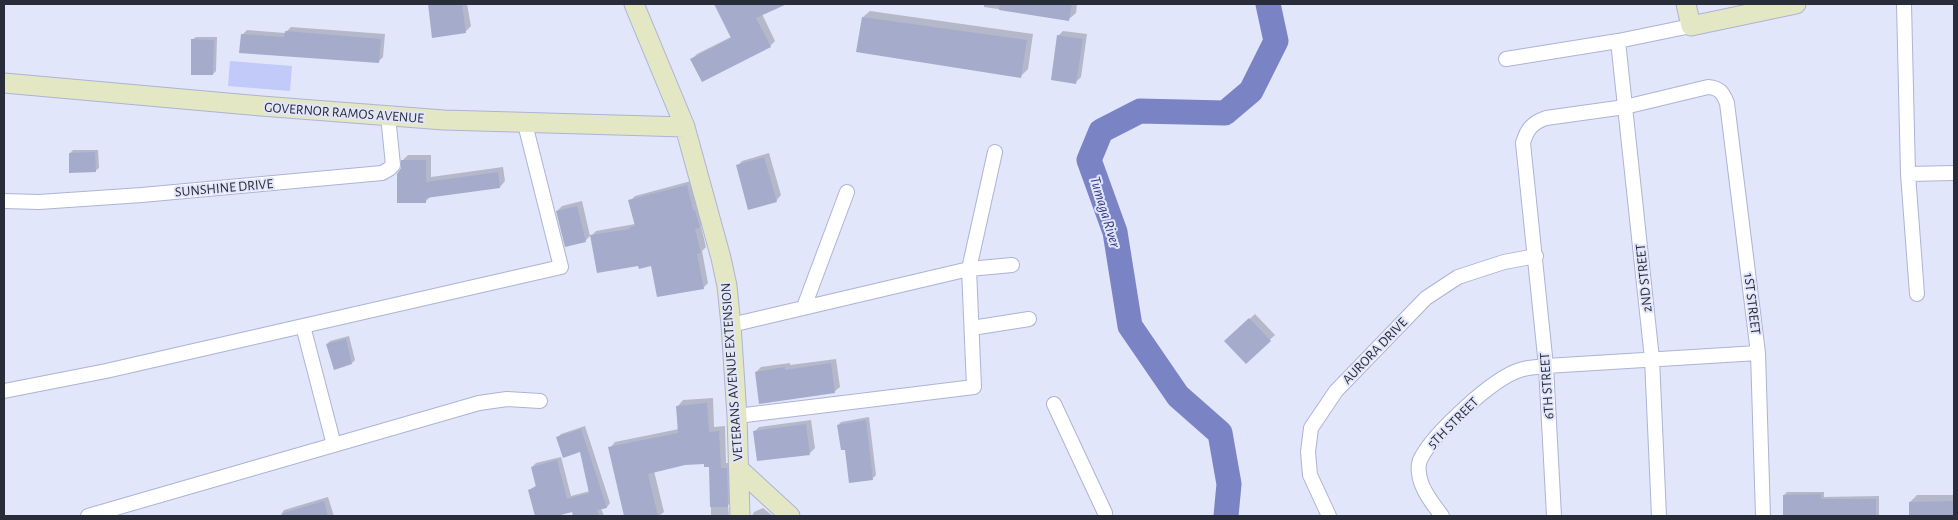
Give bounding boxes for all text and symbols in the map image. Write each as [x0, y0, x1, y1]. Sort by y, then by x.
street label: GOVERNOR RAMOS AVENUE [264, 99, 424, 127]
water label: Tumaga River [1086, 174, 1124, 250]
street label: SUNSHINE DRIVE [174, 175, 274, 201]
street label: 2ND STREET [1632, 243, 1656, 313]
street label: 1ST STREET [1740, 272, 1764, 336]
street label: VETERANS AVENUE EXTENSION [717, 282, 747, 462]
street label: AURORA DRIVE [1339, 314, 1411, 388]
street label: 6TH STREET [1536, 352, 1558, 420]
street label: 5TH STREET [1424, 394, 1482, 452]

